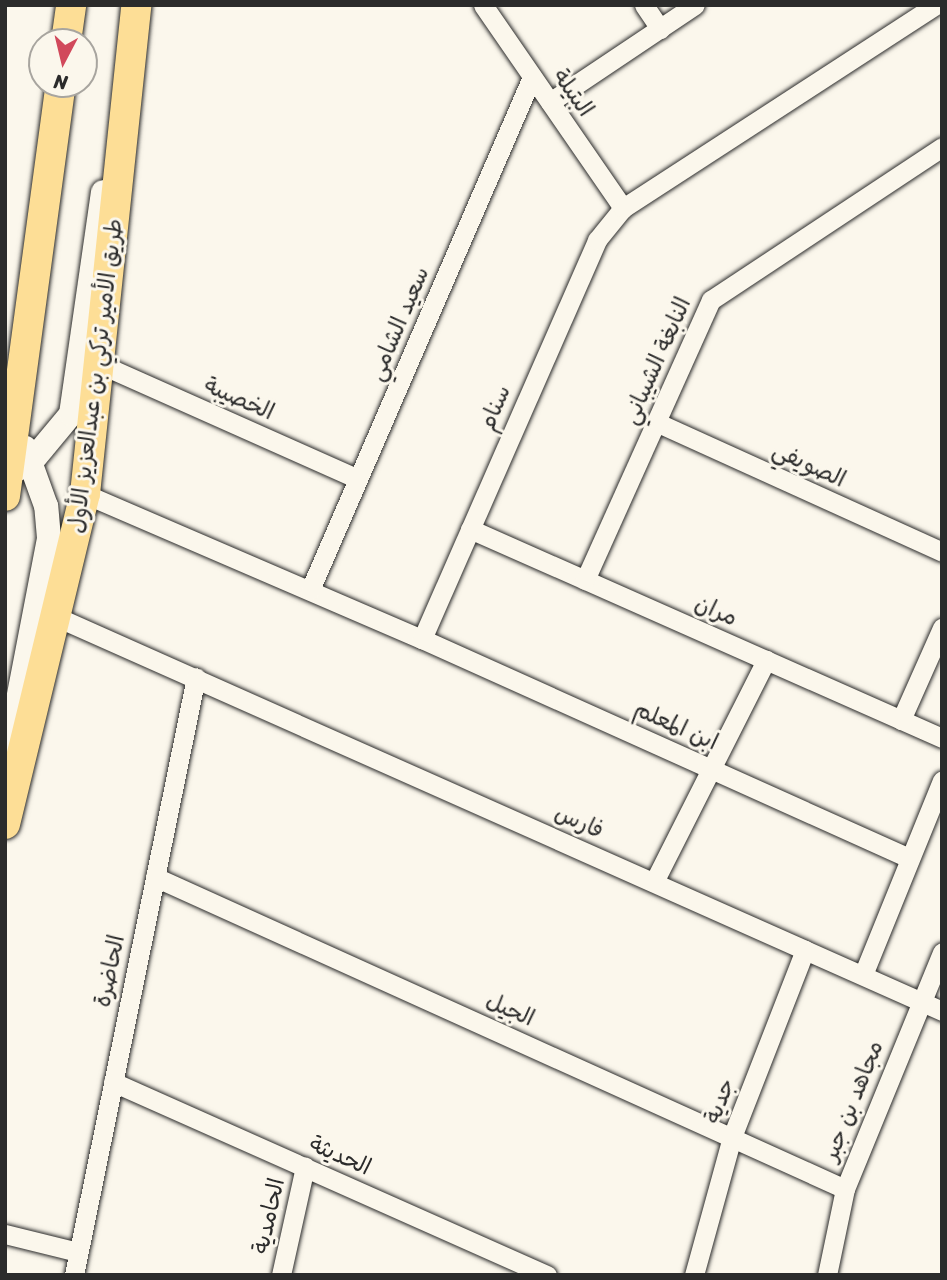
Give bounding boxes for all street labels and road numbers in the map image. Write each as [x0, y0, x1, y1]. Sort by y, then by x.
street label: البتيلة [547, 64, 599, 122]
street label: طريق الأمير تركي بن عبدالعزيز الأول [63, 217, 129, 535]
street label: سعيد الشامي [363, 263, 435, 385]
street label: النابغة الشيباني [617, 293, 697, 429]
street label: الخصيبة [200, 371, 278, 427]
street label: سنام [473, 381, 517, 435]
street label: الصويفي [768, 436, 850, 494]
street label: مران [691, 590, 741, 632]
street label: ابن المعلم [630, 695, 722, 757]
street label: فارس [550, 799, 608, 845]
street label: الحاضرة [89, 932, 131, 1010]
street label: الجيل [481, 987, 539, 1033]
street label: مجاهد بن جبر [816, 1037, 890, 1165]
street label: جدية [699, 1074, 741, 1128]
street label: الحديثة [305, 1130, 375, 1182]
street label: الحامدية [247, 1175, 291, 1257]

